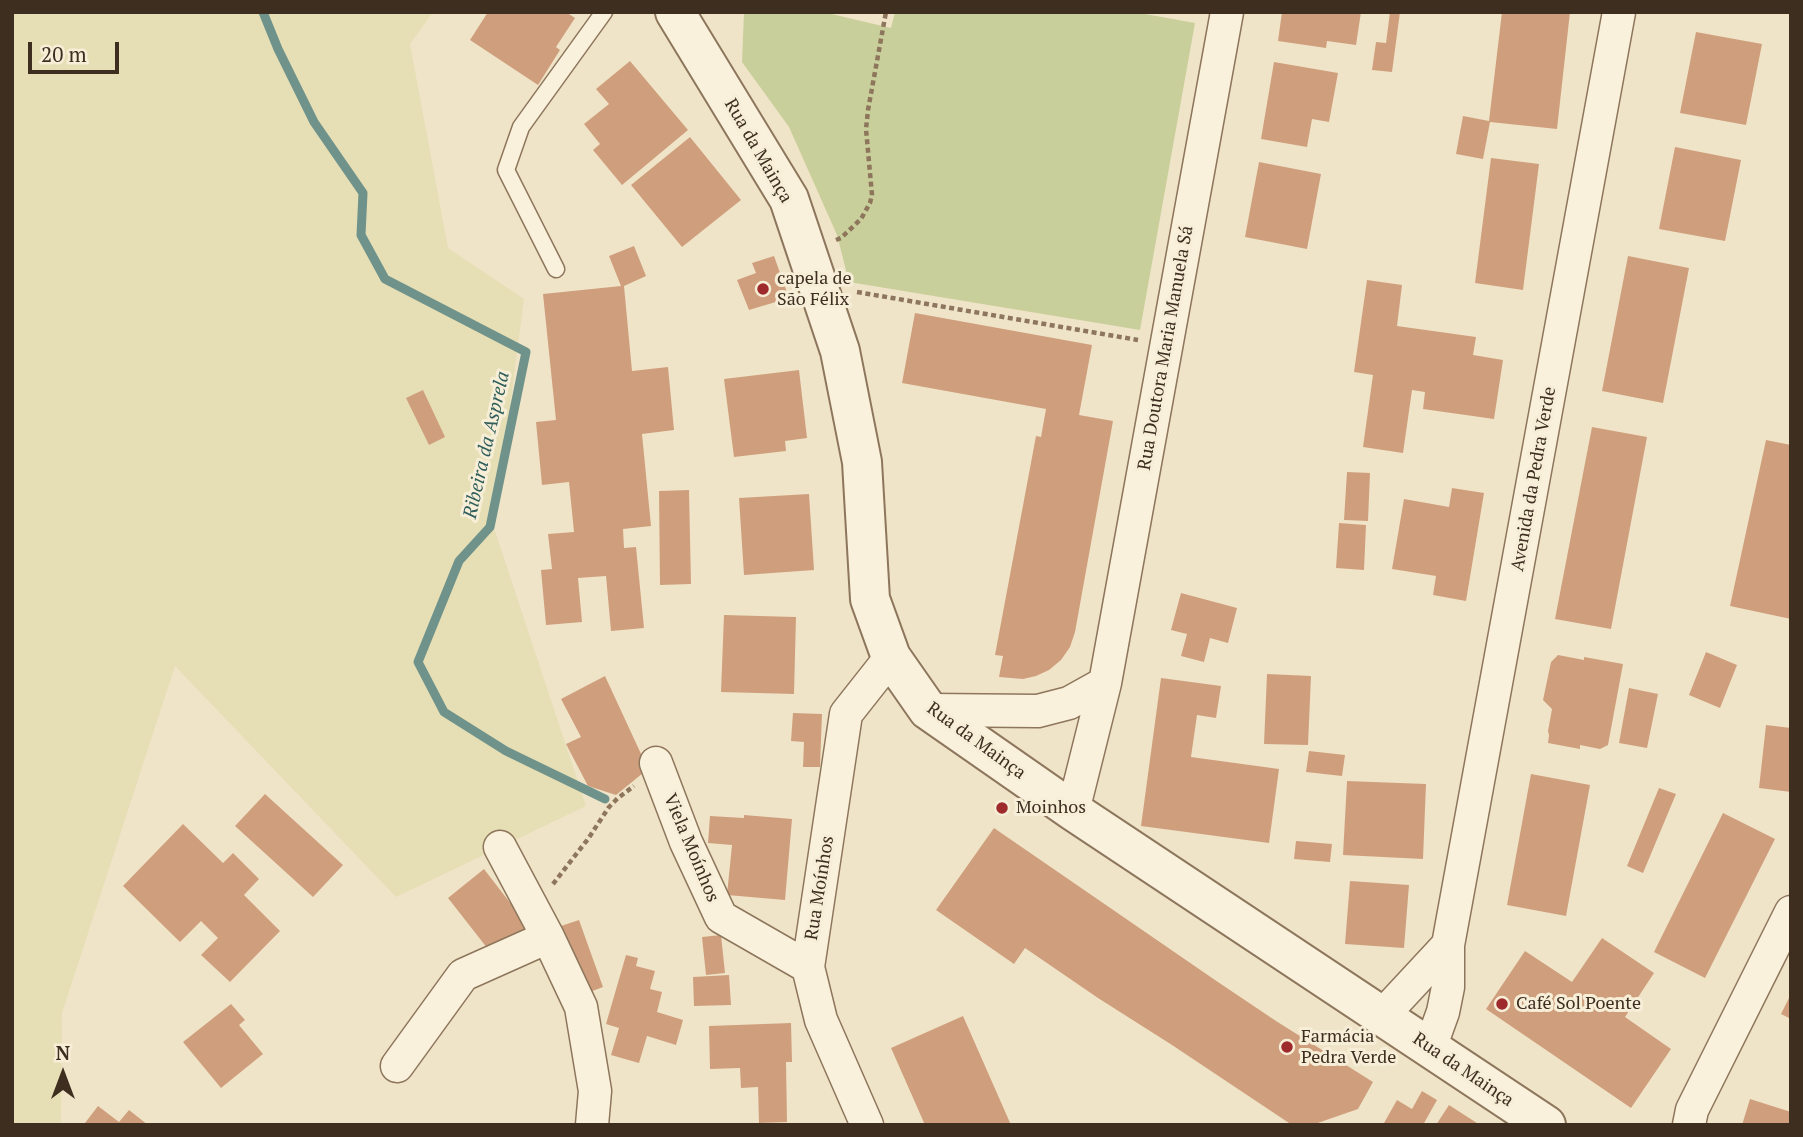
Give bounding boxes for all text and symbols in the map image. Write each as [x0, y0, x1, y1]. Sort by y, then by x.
scale bar [32, 28, 122, 72]
text: 20 m [41, 40, 87, 68]
street label: Rua da Mainça [719, 95, 797, 207]
street label: Rua Doutora Maria Manuela Sá [1134, 224, 1198, 472]
place label: capela de São Félix [777, 268, 852, 310]
marker: capela de São Félix [755, 281, 771, 297]
water label: Ribeira da Asprela [459, 369, 515, 521]
street label: Avenida da Pedra Verde [1507, 385, 1561, 573]
street label: Rua da Mainça [922, 698, 1030, 784]
street label: Viela Moínhos [658, 791, 724, 905]
place label: Moinhos [1016, 797, 1086, 819]
marker: Moinhos [994, 800, 1010, 816]
street label: Rua Moínhos [801, 834, 839, 942]
place label: Café Sol Poente [1516, 993, 1641, 1015]
marker: Café Sol Poente [1494, 996, 1510, 1012]
place label: Farmácia Pedra Verde [1301, 1026, 1396, 1068]
street label: Rua da Mainça [1408, 1028, 1518, 1112]
north arrow [28, 1039, 98, 1109]
marker: Farmácia Pedra Verde [1279, 1039, 1295, 1055]
text: N [56, 1040, 70, 1065]

